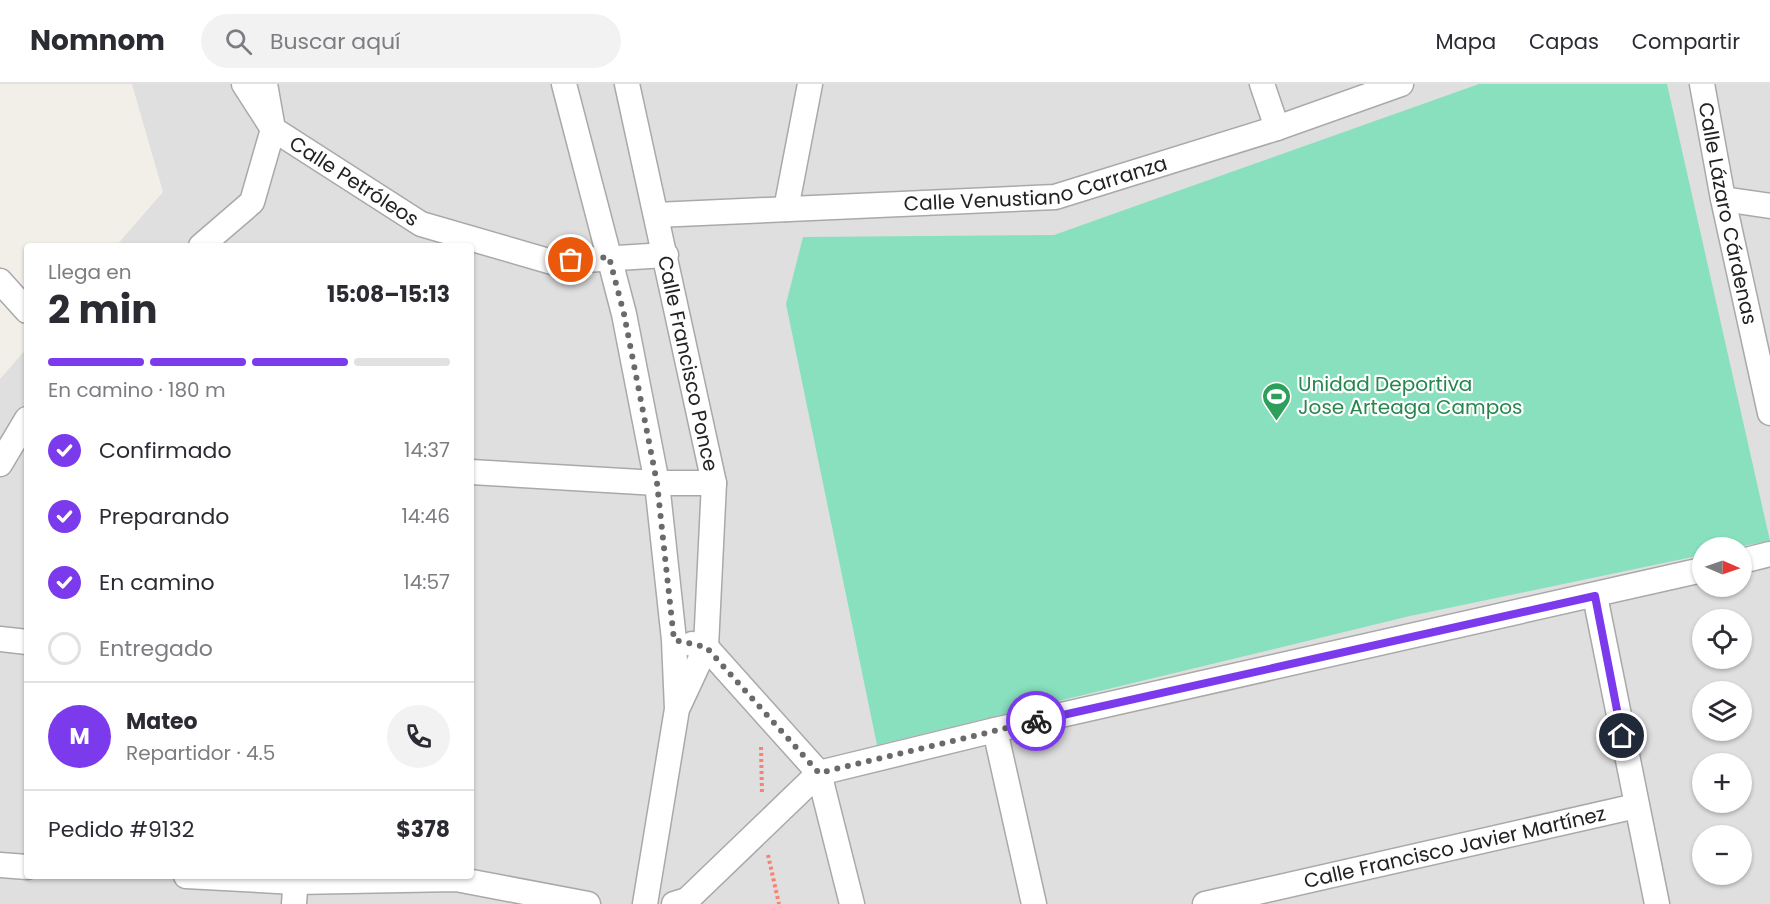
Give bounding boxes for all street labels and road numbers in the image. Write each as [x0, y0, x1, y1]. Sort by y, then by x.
street label: Calle Lázaro Cárdenas [1692, 100, 1764, 327]
street label: Calle Petróleos [284, 129, 424, 233]
street label: Calle Venustiano Carranza [903, 149, 1171, 218]
street label: Calle Francisco Ponce [651, 253, 725, 474]
street label: Calle Francisco Javier Martínez [1301, 799, 1608, 895]

